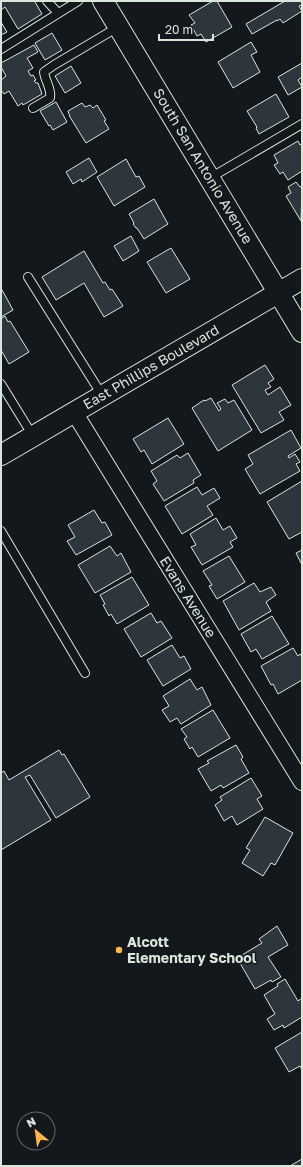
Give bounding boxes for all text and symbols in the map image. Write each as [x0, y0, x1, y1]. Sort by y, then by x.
scale bar [159, 16, 213, 42]
text: 20 m [165, 22, 193, 37]
street label: South San Antonio Avenue [150, 85, 257, 246]
street label: East Phillips Boulevard [80, 321, 222, 413]
street label: Evans Avenue [157, 553, 220, 641]
place label: Alcott Elementary School [127, 933, 257, 966]
marker: Alcott Elementary School [114, 945, 124, 955]
north arrow [16, 1111, 56, 1151]
text: N [24, 1114, 38, 1130]

